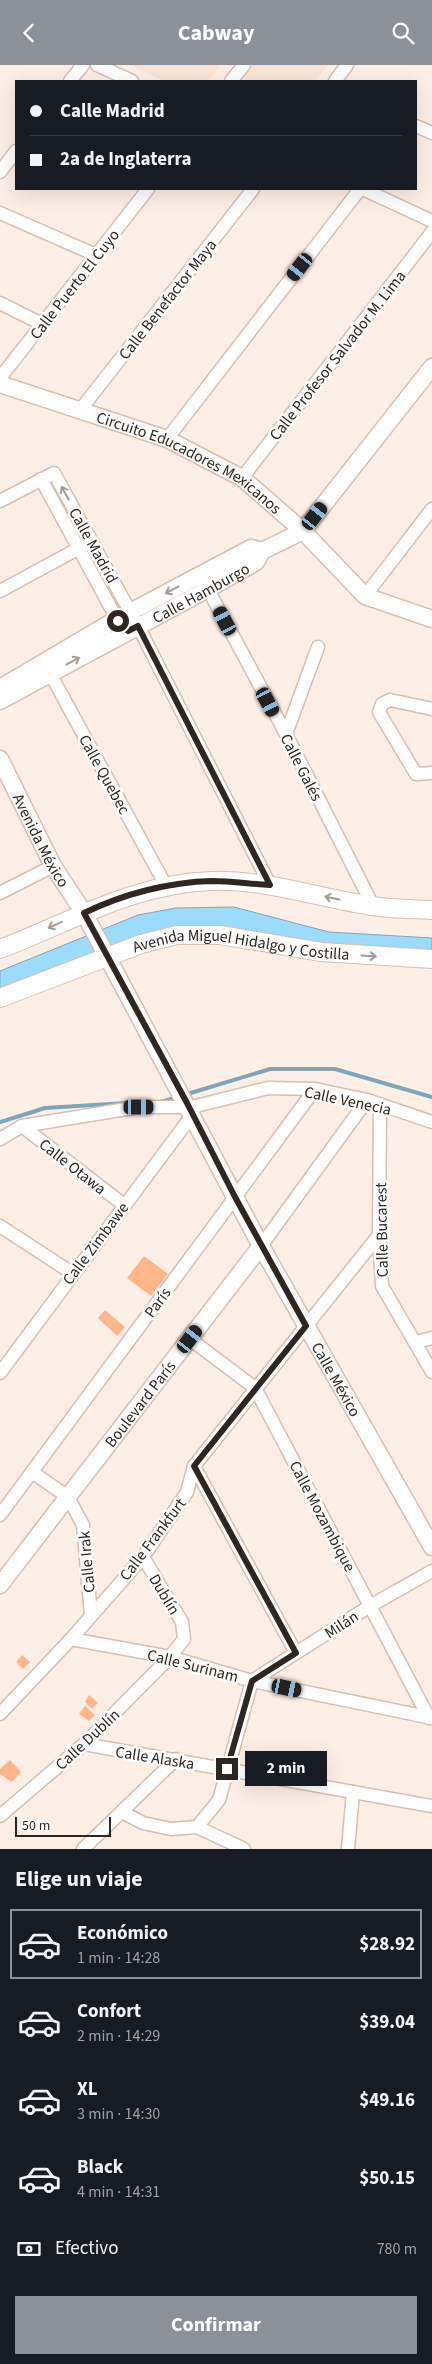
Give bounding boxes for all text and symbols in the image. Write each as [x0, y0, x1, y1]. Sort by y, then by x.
text: Cabway [178, 17, 254, 49]
icon: back [15, 19, 43, 47]
icon: search [389, 19, 417, 47]
text: Calle Madrid [60, 98, 165, 125]
text: 2a de Inglaterra [60, 146, 192, 173]
street label: Calle Puerto El Cuyo [25, 225, 125, 344]
street label: Calle Benefactor Maya [114, 235, 222, 365]
car [284, 251, 315, 283]
street label: Calle Profesor Salvador M. Lima [264, 266, 411, 445]
street label: Circuito Educadores Mexicanos [93, 407, 286, 520]
one-way arrow [60, 485, 70, 500]
car [299, 500, 330, 532]
street label: Calle Madrid [63, 504, 123, 587]
street label: Calle Hamburgo [149, 558, 254, 629]
one-way arrow [164, 585, 179, 595]
car [211, 604, 238, 638]
route start [107, 610, 129, 632]
one-way arrow [66, 656, 81, 666]
car [254, 685, 281, 719]
street label: Calle Galés [275, 730, 328, 805]
street label: Calle Quebec [73, 731, 135, 818]
street label: Avenida México [7, 790, 74, 892]
one-way arrow [324, 893, 340, 902]
one-way arrow [48, 921, 63, 931]
street label: Avenida Miguel Hidalgo y Costilla [129, 925, 350, 966]
one-way arrow [360, 951, 376, 960]
street label: Calle Venecia [302, 1081, 393, 1121]
car [124, 1100, 154, 1115]
street label: Calle Otawa [34, 1134, 111, 1200]
street label: Calle Bucarest [370, 1182, 394, 1278]
street label: Calle Zimbawe [57, 1198, 134, 1290]
street label: París [139, 1283, 176, 1322]
car [174, 1323, 205, 1355]
street label: Calle México [306, 1338, 366, 1421]
street label: Boulevard París [100, 1356, 181, 1452]
street label: Calle Mozambique [284, 1457, 361, 1576]
street label: Calle Frankfurt [114, 1493, 192, 1585]
street label: Calle Irak [73, 1530, 101, 1594]
street label: Dublín [143, 1570, 185, 1619]
street label: Milán [320, 1606, 363, 1644]
street label: Calle Surinam [145, 1644, 241, 1688]
car [270, 1678, 303, 1698]
street label: Calle Dublín [51, 1704, 125, 1775]
street label: Calle Alaska [114, 1741, 196, 1775]
callout: 2 min [244, 1751, 327, 1787]
text: 2 min [267, 1757, 305, 1779]
route end [216, 1758, 238, 1780]
scale bar [15, 1814, 111, 1837]
text: 50 m [22, 1816, 50, 1836]
text: Elige un viaje [15, 1863, 143, 1895]
text: Económico [77, 1920, 168, 1947]
icon: car [17, 1922, 62, 1967]
text: $28.92 [359, 1931, 415, 1958]
text: 1 min · 14:28 [77, 1947, 160, 1969]
text: Confort [77, 1998, 141, 2025]
icon: car [17, 2000, 62, 2045]
text: $39.04 [359, 2009, 415, 2036]
text: 2 min · 14:29 [77, 2025, 160, 2047]
text: XL [77, 2076, 98, 2103]
icon: car [17, 2078, 62, 2123]
text: $49.16 [359, 2087, 415, 2114]
text: 3 min · 14:30 [77, 2103, 160, 2125]
text: Black [77, 2154, 123, 2181]
icon: car [17, 2156, 62, 2201]
text: $50.15 [359, 2165, 415, 2192]
text: 4 min · 14:31 [77, 2181, 160, 2203]
icon: cash [15, 2235, 43, 2263]
text: Efectivo [55, 2235, 118, 2262]
text: 780 m [377, 2238, 417, 2260]
button: Confirmar [15, 2296, 417, 2354]

